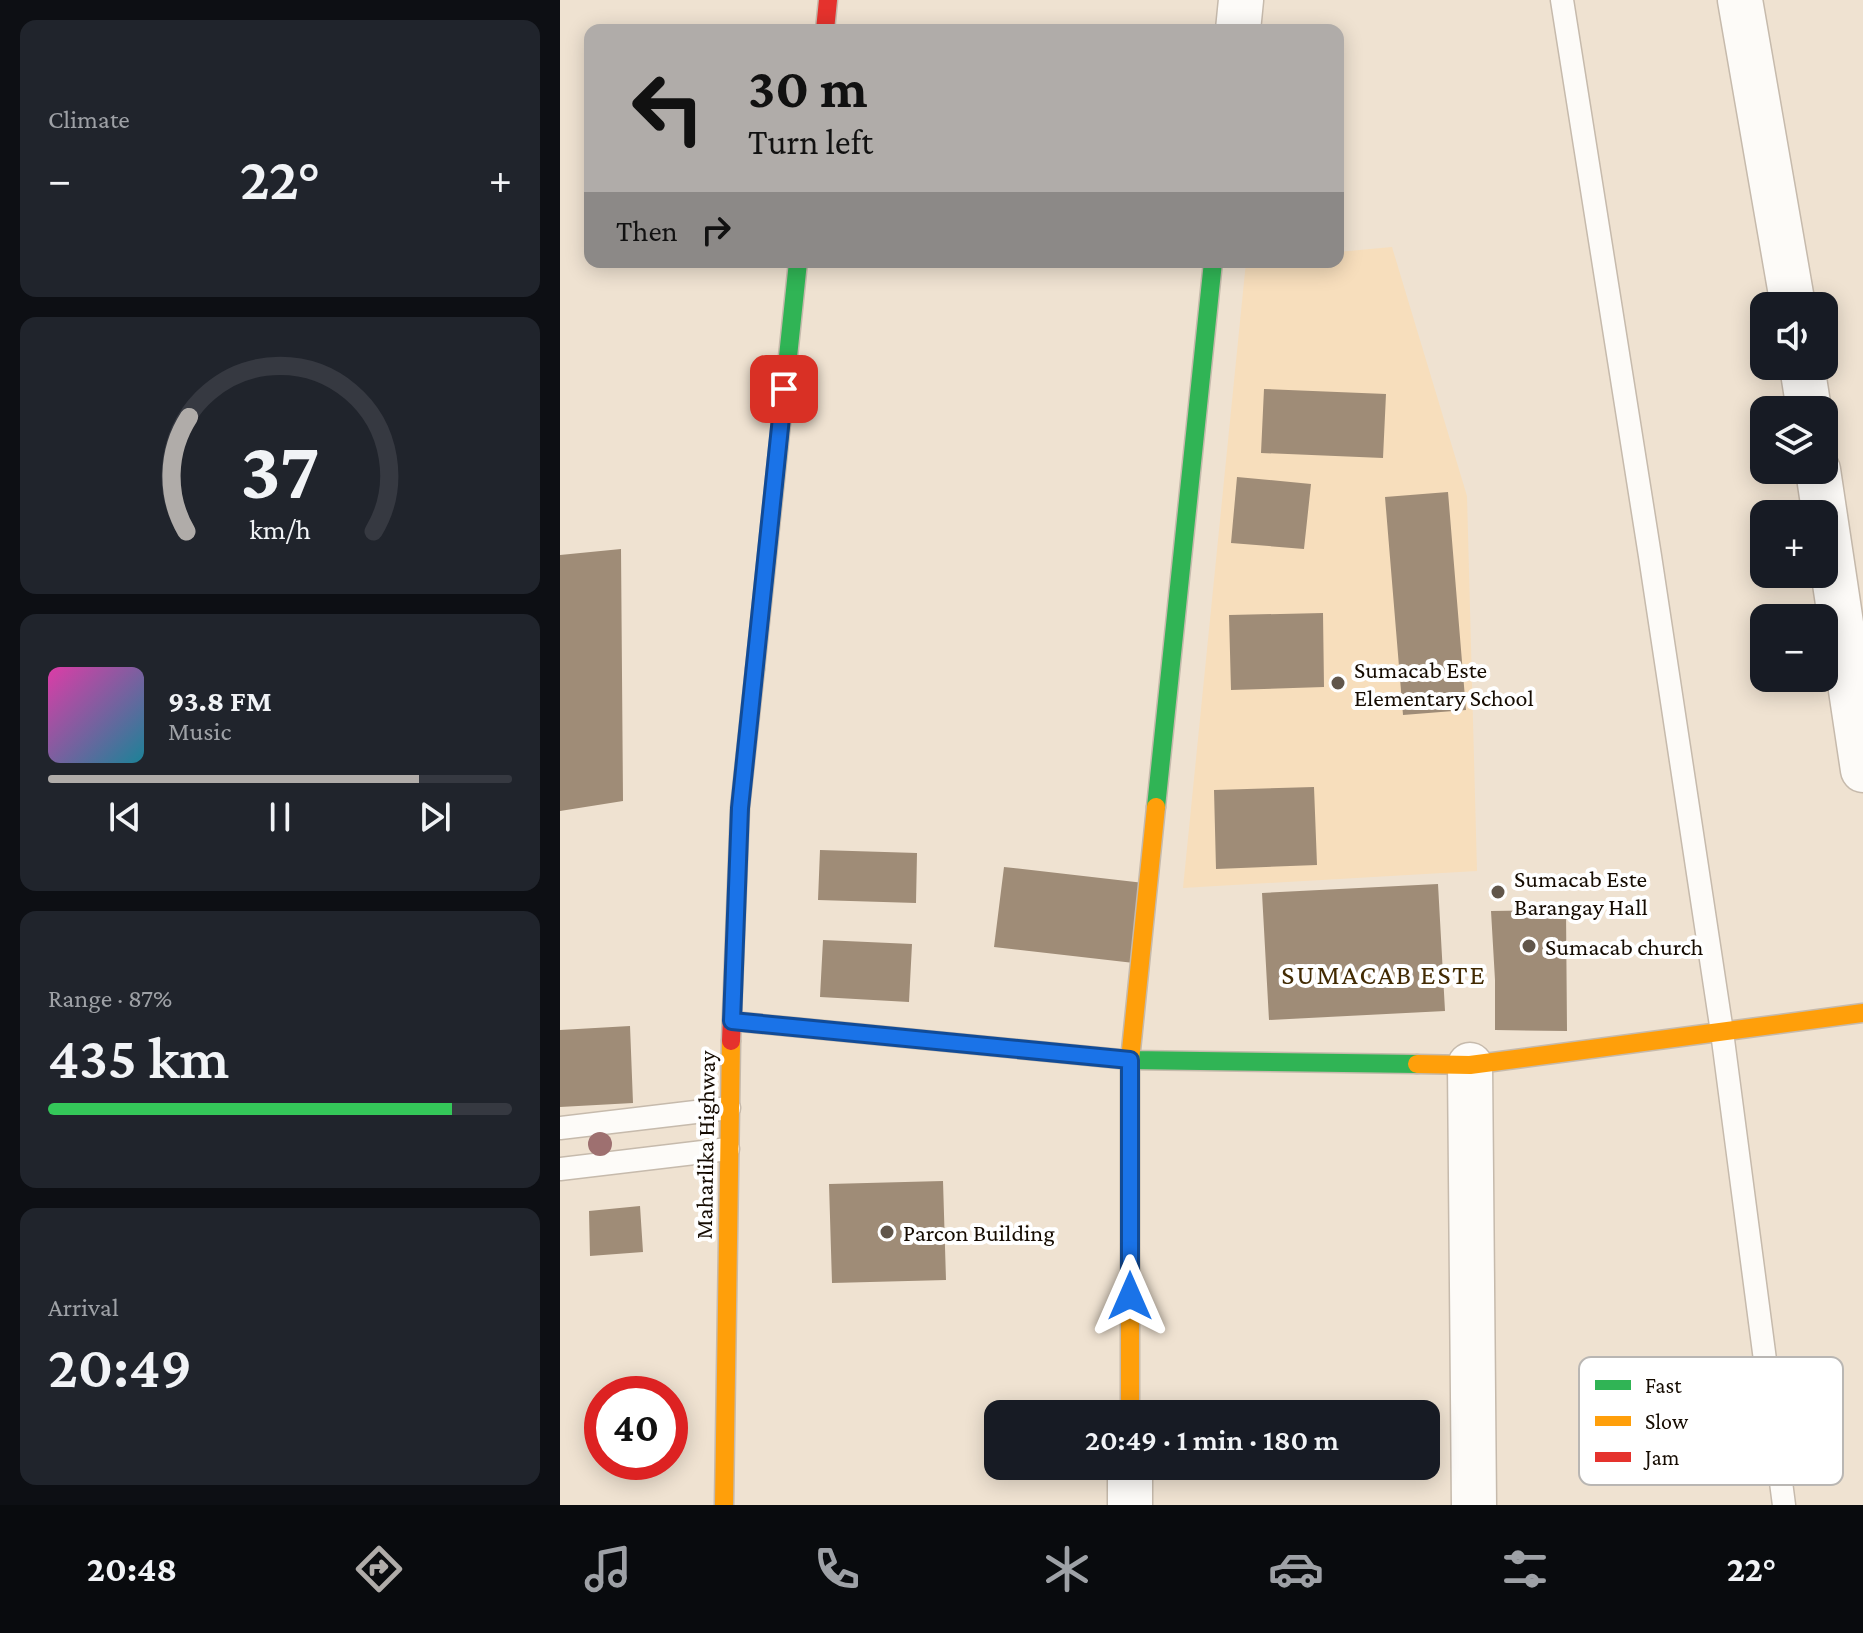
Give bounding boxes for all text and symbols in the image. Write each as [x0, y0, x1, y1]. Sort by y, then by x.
icon: left [616, 56, 720, 160]
text: 30 m [748, 57, 868, 119]
text: Climate [48, 105, 130, 134]
text: Turn left [748, 122, 873, 162]
text: 22° [240, 145, 320, 212]
text: − [48, 155, 71, 203]
text: + [489, 155, 512, 203]
icon: right [694, 208, 738, 252]
text: Then [616, 214, 678, 247]
map controls [1750, 292, 1838, 692]
button: sound [1750, 292, 1838, 380]
pin [750, 355, 818, 423]
icon: arrive [762, 367, 806, 411]
button: layers [1750, 396, 1838, 484]
text: 37 [240, 422, 320, 515]
button: + [1750, 500, 1838, 588]
text: km/h [249, 513, 311, 545]
button: − [1750, 604, 1838, 692]
place label: Sumacab Este Elementary School [1354, 656, 1534, 711]
marker: Sumacab Este Elementary School [1329, 674, 1347, 692]
text: 93.8 FM [168, 684, 272, 717]
text: Music [168, 717, 231, 746]
icon: previous [103, 795, 147, 839]
icon: pause [258, 795, 302, 839]
icon: next [413, 795, 457, 839]
place label: Sumacab Este Barangay Hall [1514, 865, 1648, 920]
marker: Sumacab Este Barangay Hall [1489, 883, 1507, 901]
place label: Sumacab church [1545, 933, 1704, 960]
marker: Sumacab church [1520, 937, 1538, 955]
district label: SUMACAB ESTE [1281, 959, 1487, 990]
text: Range · 87% [48, 984, 172, 1013]
text: 435 km [48, 1024, 229, 1091]
street label: Maharlika Highway [690, 1049, 720, 1240]
place label: Parcon Building [903, 1219, 1055, 1246]
marker: Parcon Building [878, 1223, 896, 1241]
position arrow [1088, 1254, 1172, 1338]
text: Arrival [48, 1293, 119, 1322]
text: 20:49 [48, 1333, 192, 1400]
legend [1579, 1357, 1843, 1485]
text: Fast [1645, 1373, 1682, 1398]
speed limit sign: 40 [584, 1376, 688, 1480]
text: Slow [1645, 1409, 1689, 1434]
text: 20:49 · 1 min · 180 m [1085, 1423, 1339, 1456]
text: Jam [1643, 1445, 1680, 1470]
icon: directions [351, 1541, 407, 1597]
icon: music [580, 1541, 636, 1597]
icon: phone [809, 1541, 865, 1597]
icon: climate [1039, 1541, 1095, 1597]
icon: car [1268, 1541, 1324, 1597]
icon: filters [1497, 1541, 1553, 1597]
text: 20:48 [87, 1549, 177, 1589]
text: 22° [1727, 1549, 1776, 1589]

